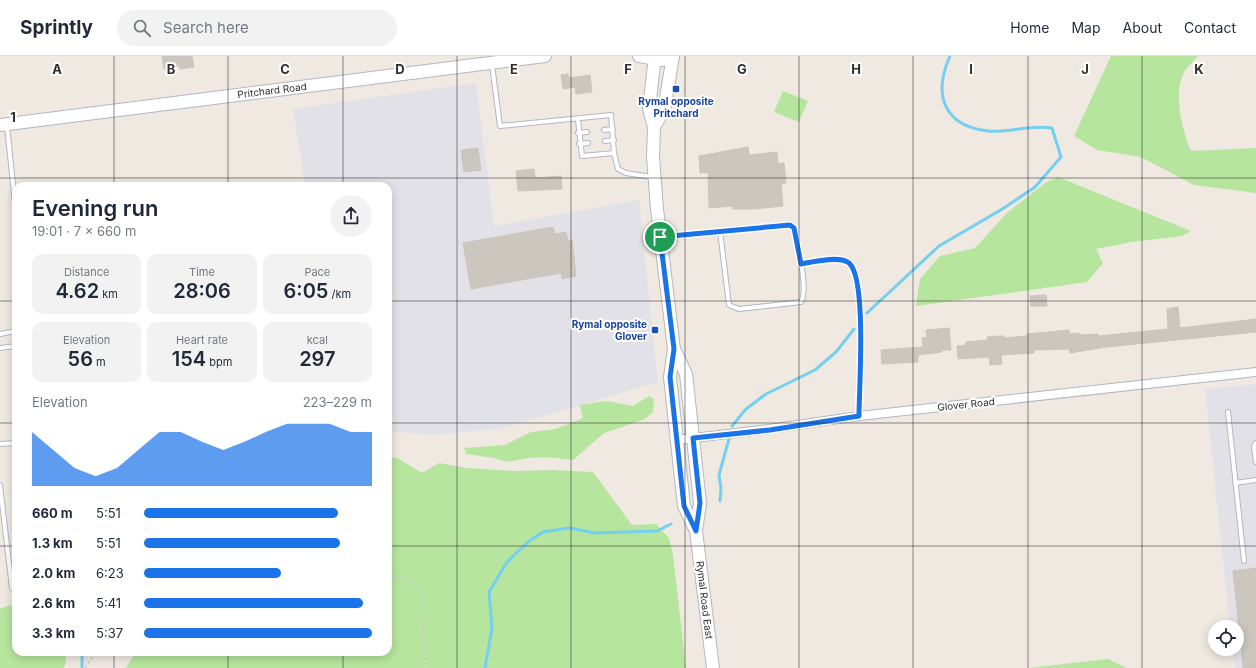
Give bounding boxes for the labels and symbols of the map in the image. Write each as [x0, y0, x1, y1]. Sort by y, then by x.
text: A [52, 61, 62, 77]
text: B [167, 61, 176, 77]
text: C [280, 61, 290, 77]
text: D [395, 61, 405, 77]
text: E [510, 61, 518, 77]
text: F [624, 61, 632, 77]
text: G [737, 61, 747, 77]
text: H [851, 61, 861, 77]
text: I [969, 61, 973, 77]
text: J [1081, 61, 1089, 77]
text: K [1194, 61, 1204, 77]
street label: Pritchard Road [237, 80, 307, 100]
marker: Rymal opposite Pritchard [671, 84, 681, 94]
place label: Rymal opposite Pritchard [638, 95, 714, 119]
text: 1 [10, 109, 16, 125]
pin [643, 220, 677, 254]
place label: Rymal opposite Glover [572, 318, 647, 342]
marker: Rymal opposite Glover [650, 325, 660, 335]
street label: Glover Road [937, 395, 995, 413]
street label: Rymal Road East [694, 560, 716, 641]

